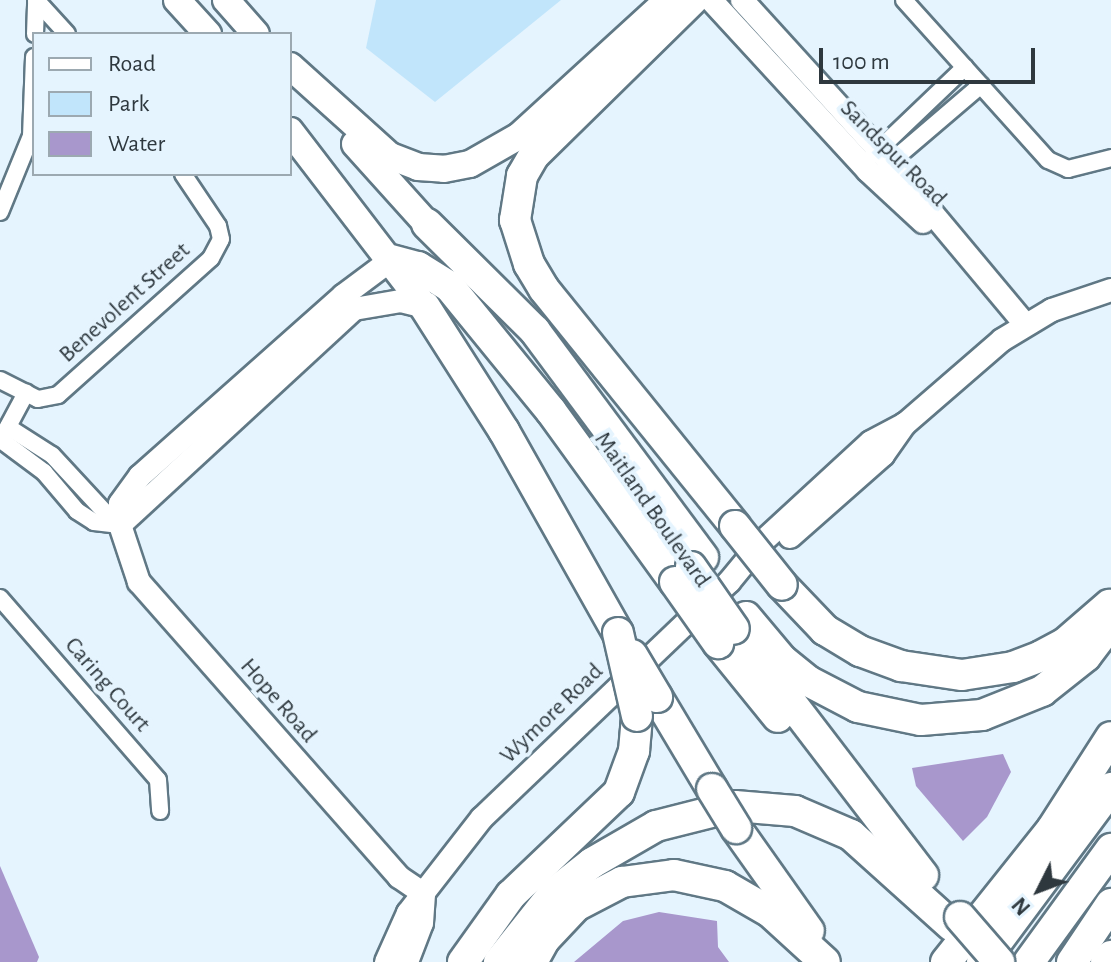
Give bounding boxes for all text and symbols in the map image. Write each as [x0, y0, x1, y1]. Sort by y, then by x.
legend [32, 32, 292, 176]
scale bar [823, 32, 1039, 82]
text: 100 m [833, 50, 890, 74]
text: Road [108, 52, 156, 76]
text: Park [108, 92, 149, 116]
street label: Sandspur Road [834, 95, 952, 213]
text: Water [108, 132, 165, 156]
street label: Benevolent Street [54, 237, 196, 369]
street label: Maitland Boulevard [588, 427, 716, 593]
street label: Caring Court [58, 632, 156, 738]
street label: Hope Road [233, 653, 323, 749]
street label: Wymore Road [494, 658, 610, 770]
north arrow [999, 850, 1079, 930]
text: N [1008, 893, 1034, 919]

